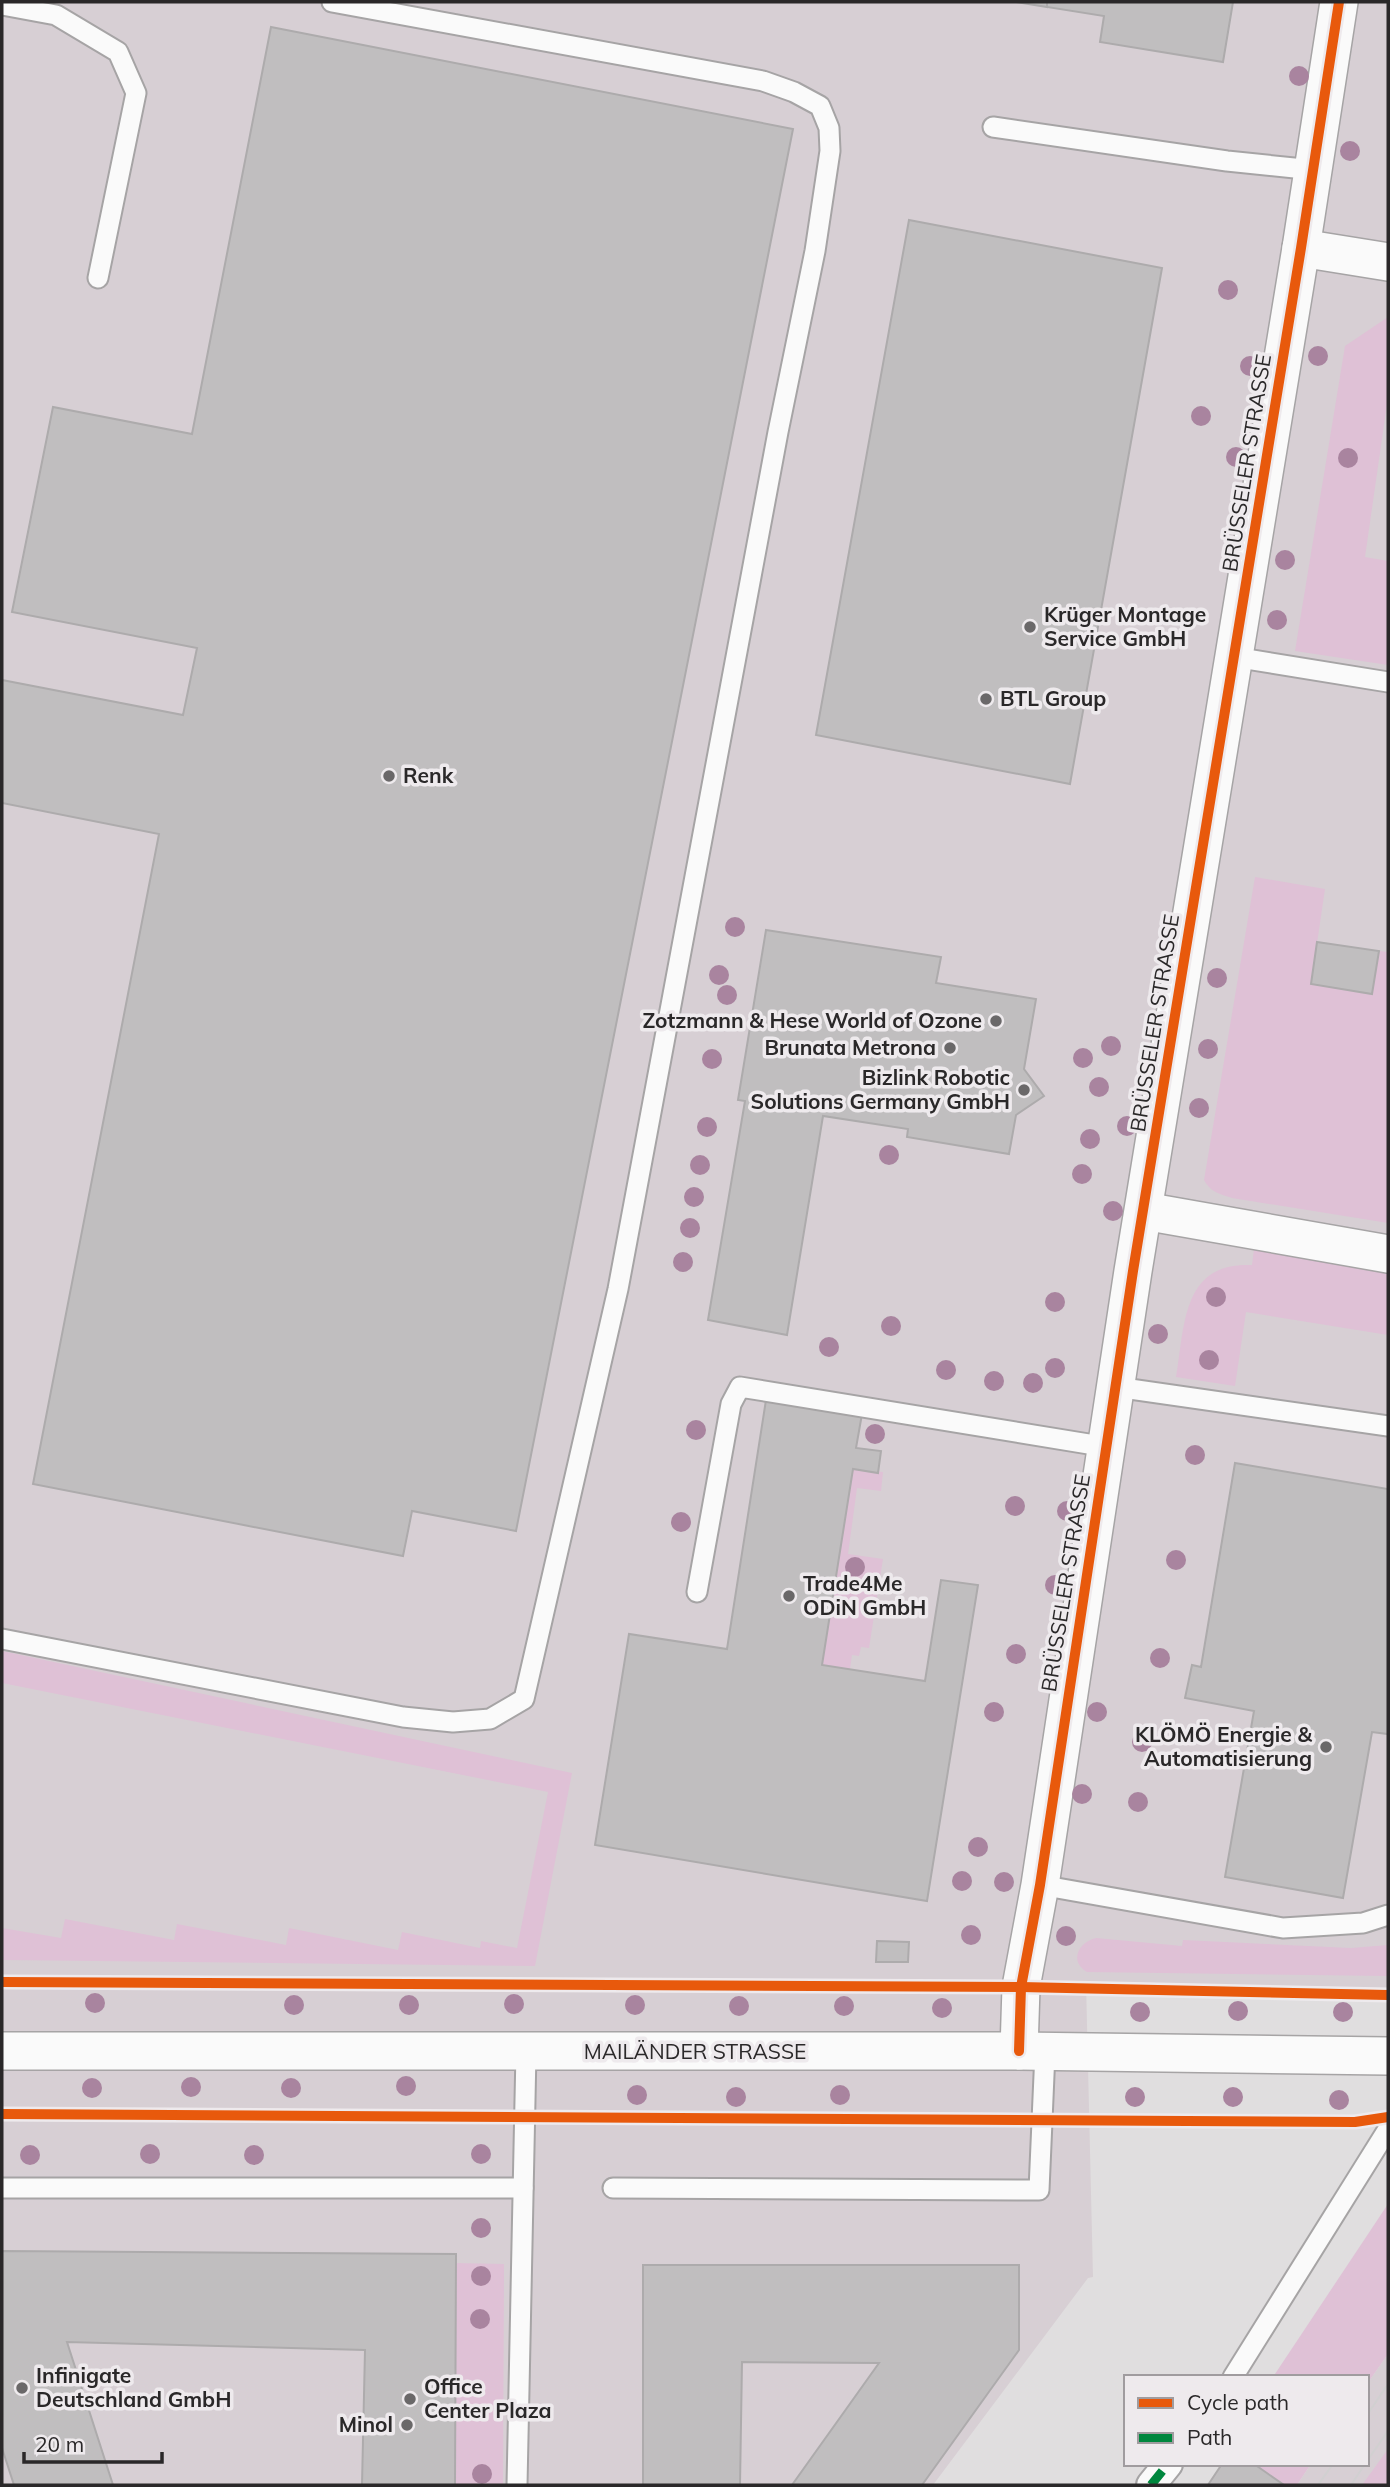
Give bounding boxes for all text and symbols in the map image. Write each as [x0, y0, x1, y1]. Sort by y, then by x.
street label: BRÜSSELER STRASSE [1216, 352, 1276, 574]
place label: Krüger Montage Service GmbH [1044, 601, 1206, 651]
marker: Krüger Montage Service GmbH [1022, 619, 1038, 635]
place label: BTL Group [1000, 685, 1106, 711]
marker: BTL Group [978, 691, 994, 707]
place label: Renk [403, 762, 454, 788]
marker: Renk [381, 768, 397, 784]
street label: BRÜSSELER STRASSE [1124, 912, 1184, 1134]
place label: Zotzmann & Hese World of Ozone [643, 1007, 982, 1033]
marker: Zotzmann & Hese World of Ozone [988, 1013, 1004, 1029]
place label: Brunata Metrona [764, 1034, 936, 1060]
marker: Brunata Metrona [942, 1040, 958, 1056]
place label: Bizlink Robotic Solutions Germany GmbH [751, 1064, 1010, 1114]
marker: Bizlink Robotic Solutions Germany GmbH [1016, 1082, 1032, 1098]
street label: BRÜSSELER STRASSE [1035, 1472, 1095, 1694]
place label: Trade4Me ODiN GmbH [803, 1570, 926, 1620]
marker: Trade4Me ODiN GmbH [781, 1588, 797, 1604]
place label: KLÖMÖ Energie & Automatisierung [1135, 1721, 1313, 1771]
marker: KLÖMÖ Energie & Automatisierung [1318, 1739, 1334, 1755]
street label: MAILÄNDER STRASSE [584, 2038, 806, 2064]
place label: Infinigate Deutschland GmbH [36, 2362, 231, 2412]
place label: Office Center Plaza [424, 2373, 552, 2423]
legend [1124, 2375, 1369, 2466]
marker: Infinigate Deutschland GmbH [14, 2380, 30, 2396]
text: Cycle path [1187, 2389, 1289, 2415]
marker: Office Center Plaza [402, 2391, 418, 2407]
place label: Minol [339, 2411, 393, 2437]
marker: Minol [399, 2417, 415, 2433]
scale bar [24, 2420, 163, 2464]
text: Path [1187, 2424, 1232, 2450]
text: 20 m [35, 2431, 84, 2457]

